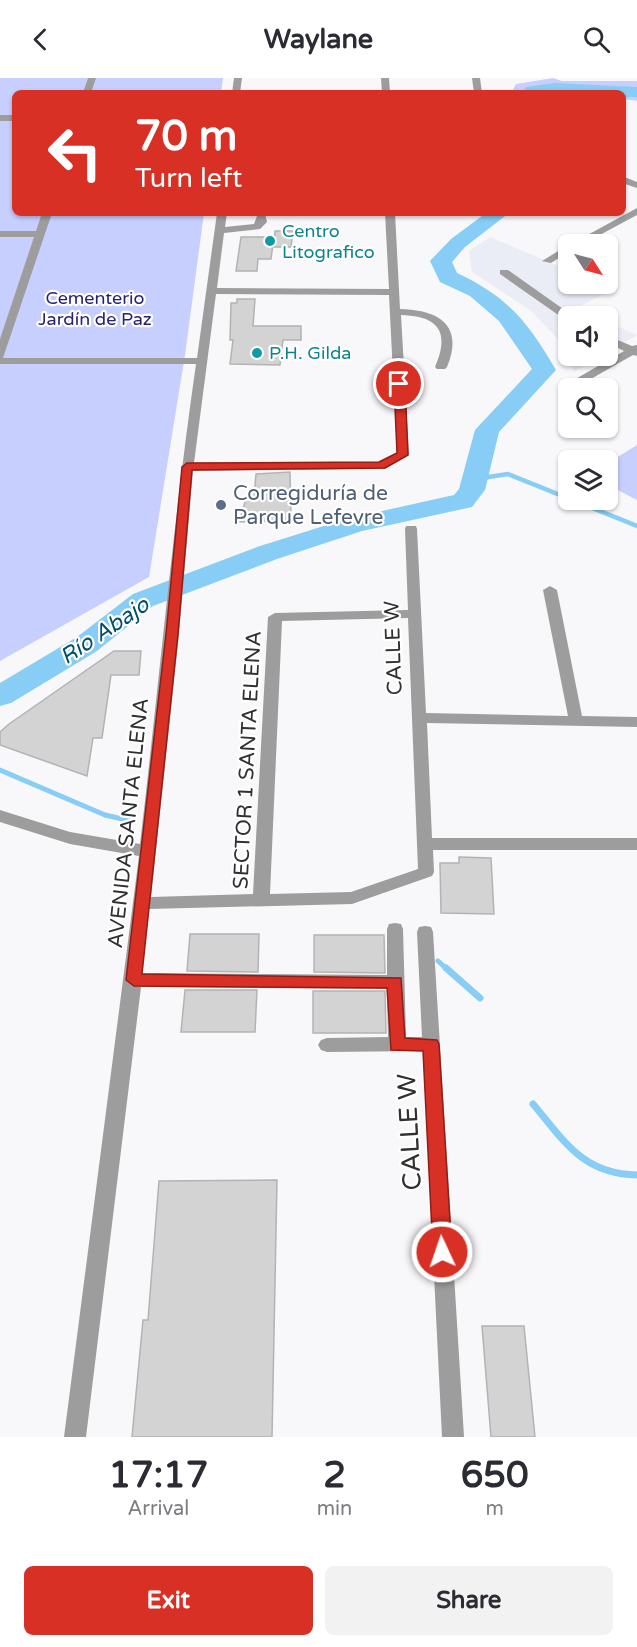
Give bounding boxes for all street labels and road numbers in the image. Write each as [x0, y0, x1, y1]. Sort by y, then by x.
street label: CALLE W [379, 600, 408, 696]
street label: SECTOR 1 SANTA ELENA [228, 630, 267, 890]
street label: AVENIDA SANTA ELENA [103, 697, 154, 949]
street label: CALLE W [391, 1073, 428, 1191]

